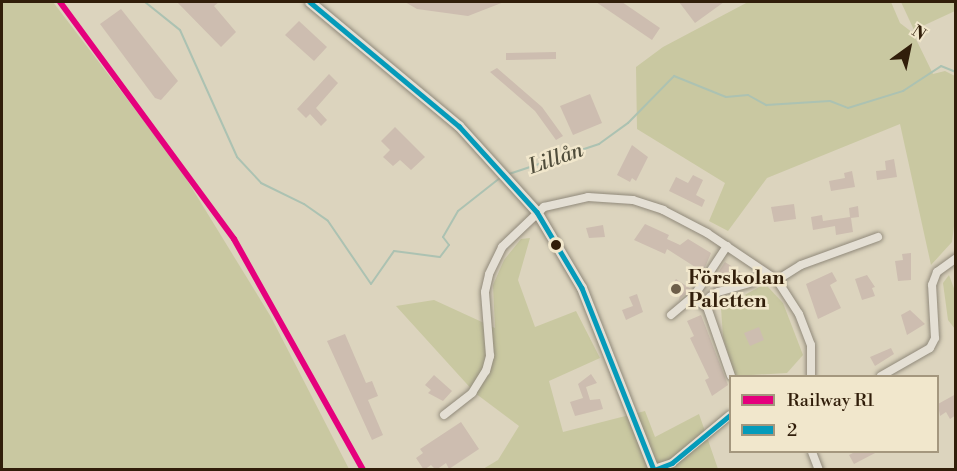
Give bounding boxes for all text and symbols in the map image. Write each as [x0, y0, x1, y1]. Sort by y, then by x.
north arrow [879, 18, 939, 78]
text: N [908, 21, 930, 45]
water label: Lillån [525, 138, 587, 180]
unlabelled marker [550, 239, 562, 251]
place label: Förskolan Paletten [688, 266, 784, 313]
marker: Förskolan Paletten [669, 282, 683, 296]
legend [729, 375, 939, 453]
text: Railway R1 [787, 389, 874, 412]
text: 2 [787, 419, 797, 442]

